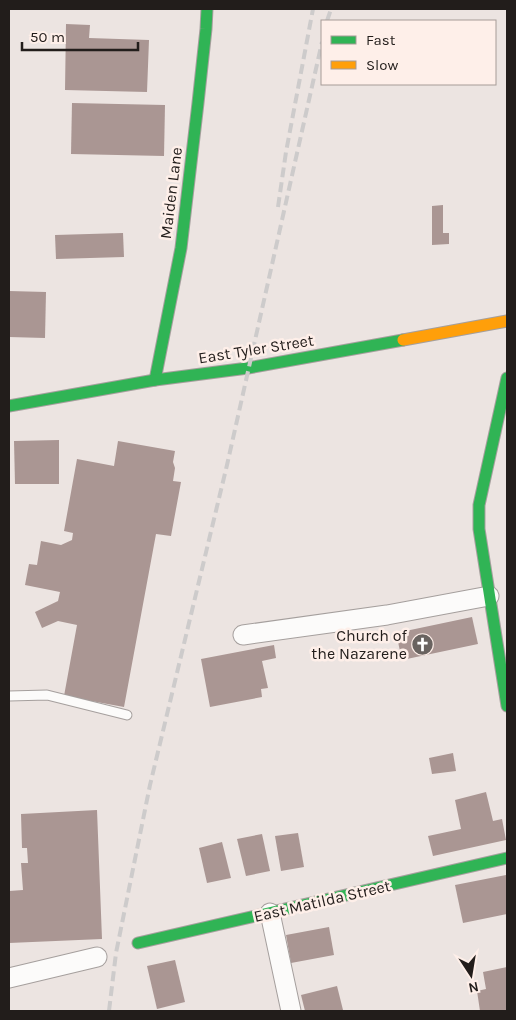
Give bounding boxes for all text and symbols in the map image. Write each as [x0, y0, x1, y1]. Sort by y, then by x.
scale bar [22, 20, 139, 52]
legend [321, 20, 496, 85]
text: 50 m [30, 28, 65, 46]
text: Fast [366, 31, 396, 49]
text: Slow [366, 56, 398, 74]
street label: Maiden Lane [156, 146, 186, 240]
street label: East Tyler Street [197, 331, 315, 367]
place label: Church of the Nazarene [311, 626, 408, 663]
church icon: Church of the Nazarene [411, 632, 435, 656]
street label: East Matilda Street [252, 876, 392, 926]
north arrow [446, 950, 496, 1000]
text: N [467, 978, 480, 997]

